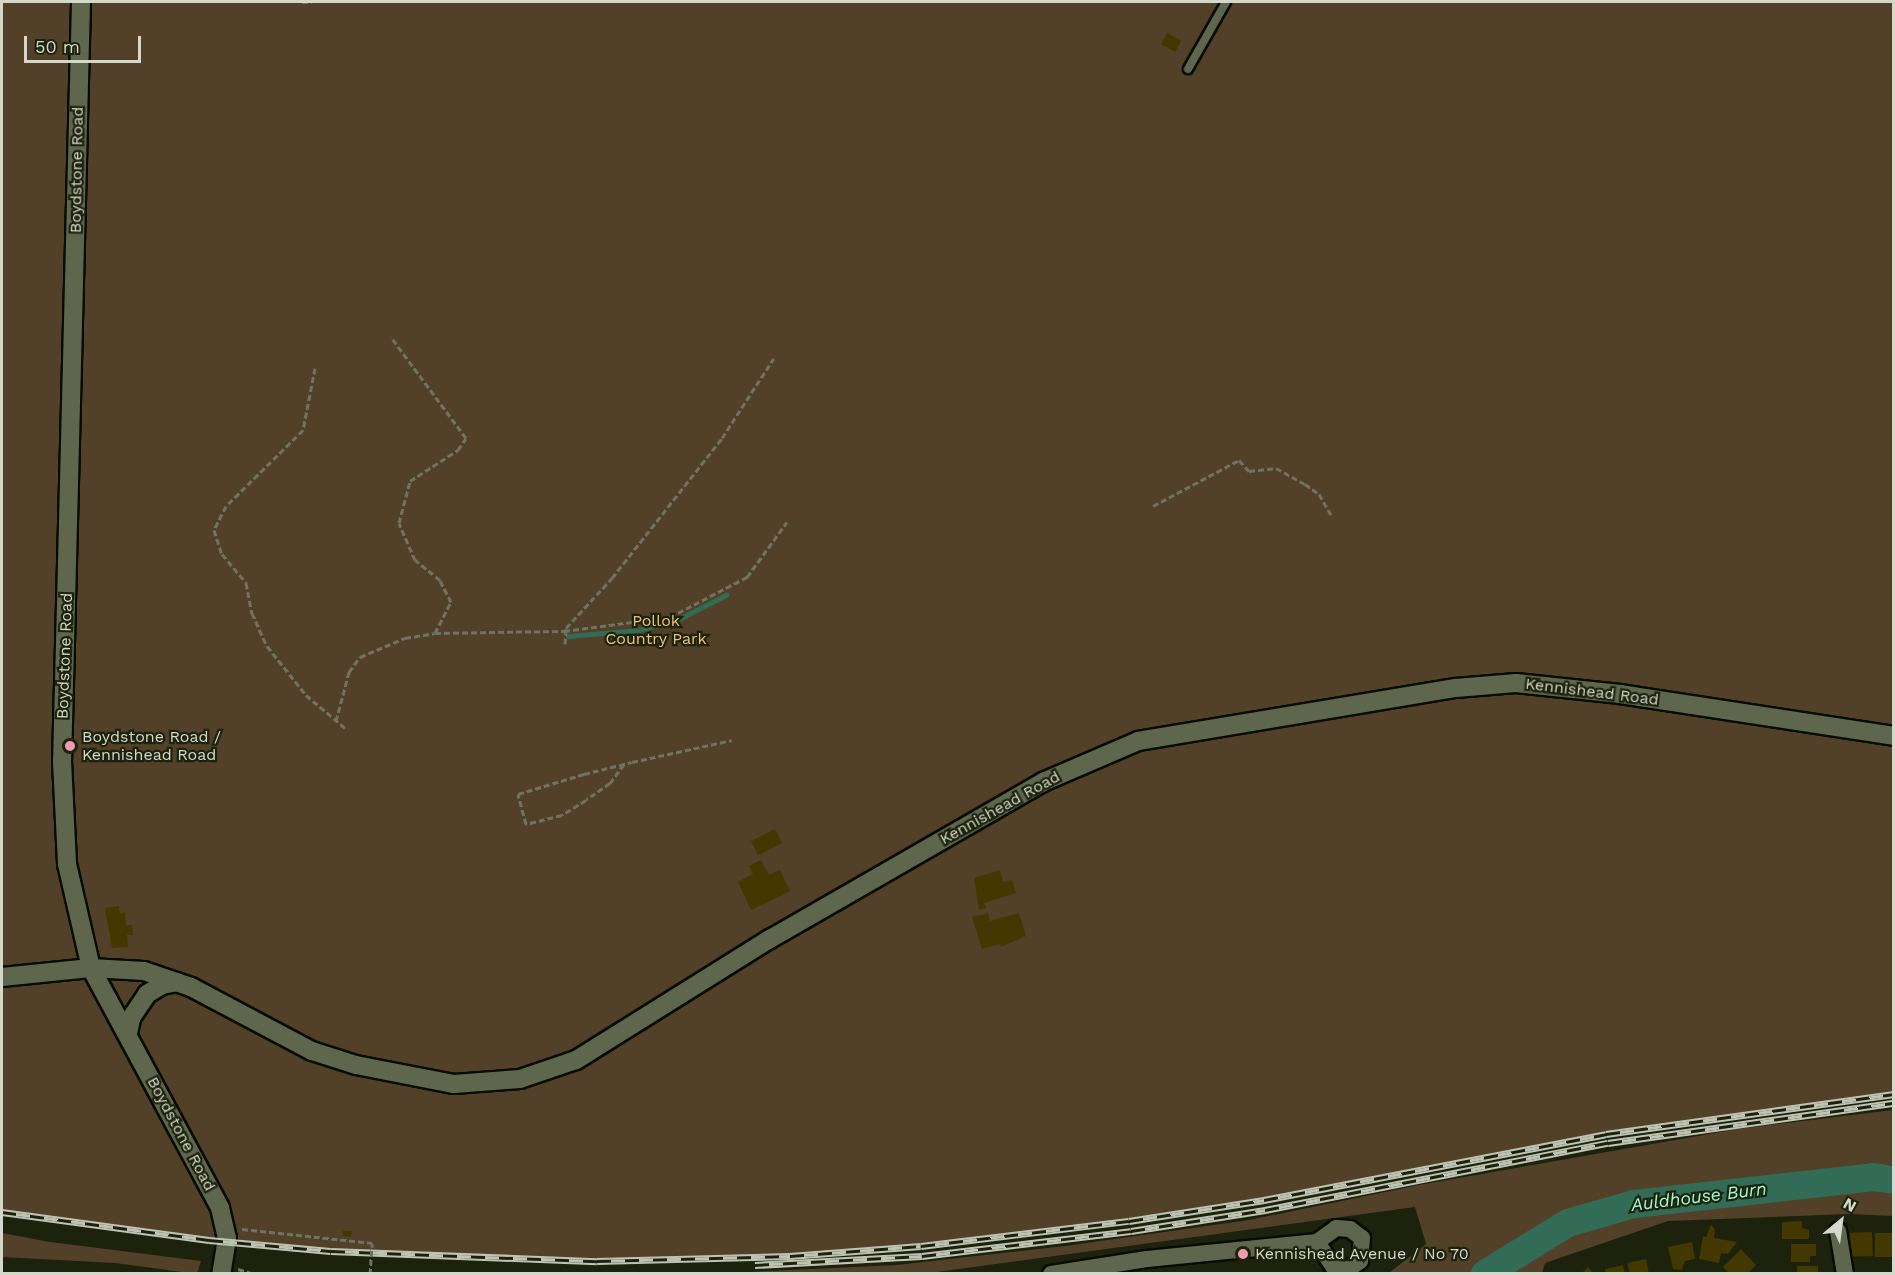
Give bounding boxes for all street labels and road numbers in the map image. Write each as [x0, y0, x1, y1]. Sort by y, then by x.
street label: Boydstone Road [66, 107, 88, 233]
street label: Boydstone Road [53, 592, 77, 720]
street label: Kennishead Road [1524, 674, 1660, 710]
street label: Kennishead Road [937, 767, 1063, 849]
street label: Boydstone Road [143, 1074, 219, 1194]

